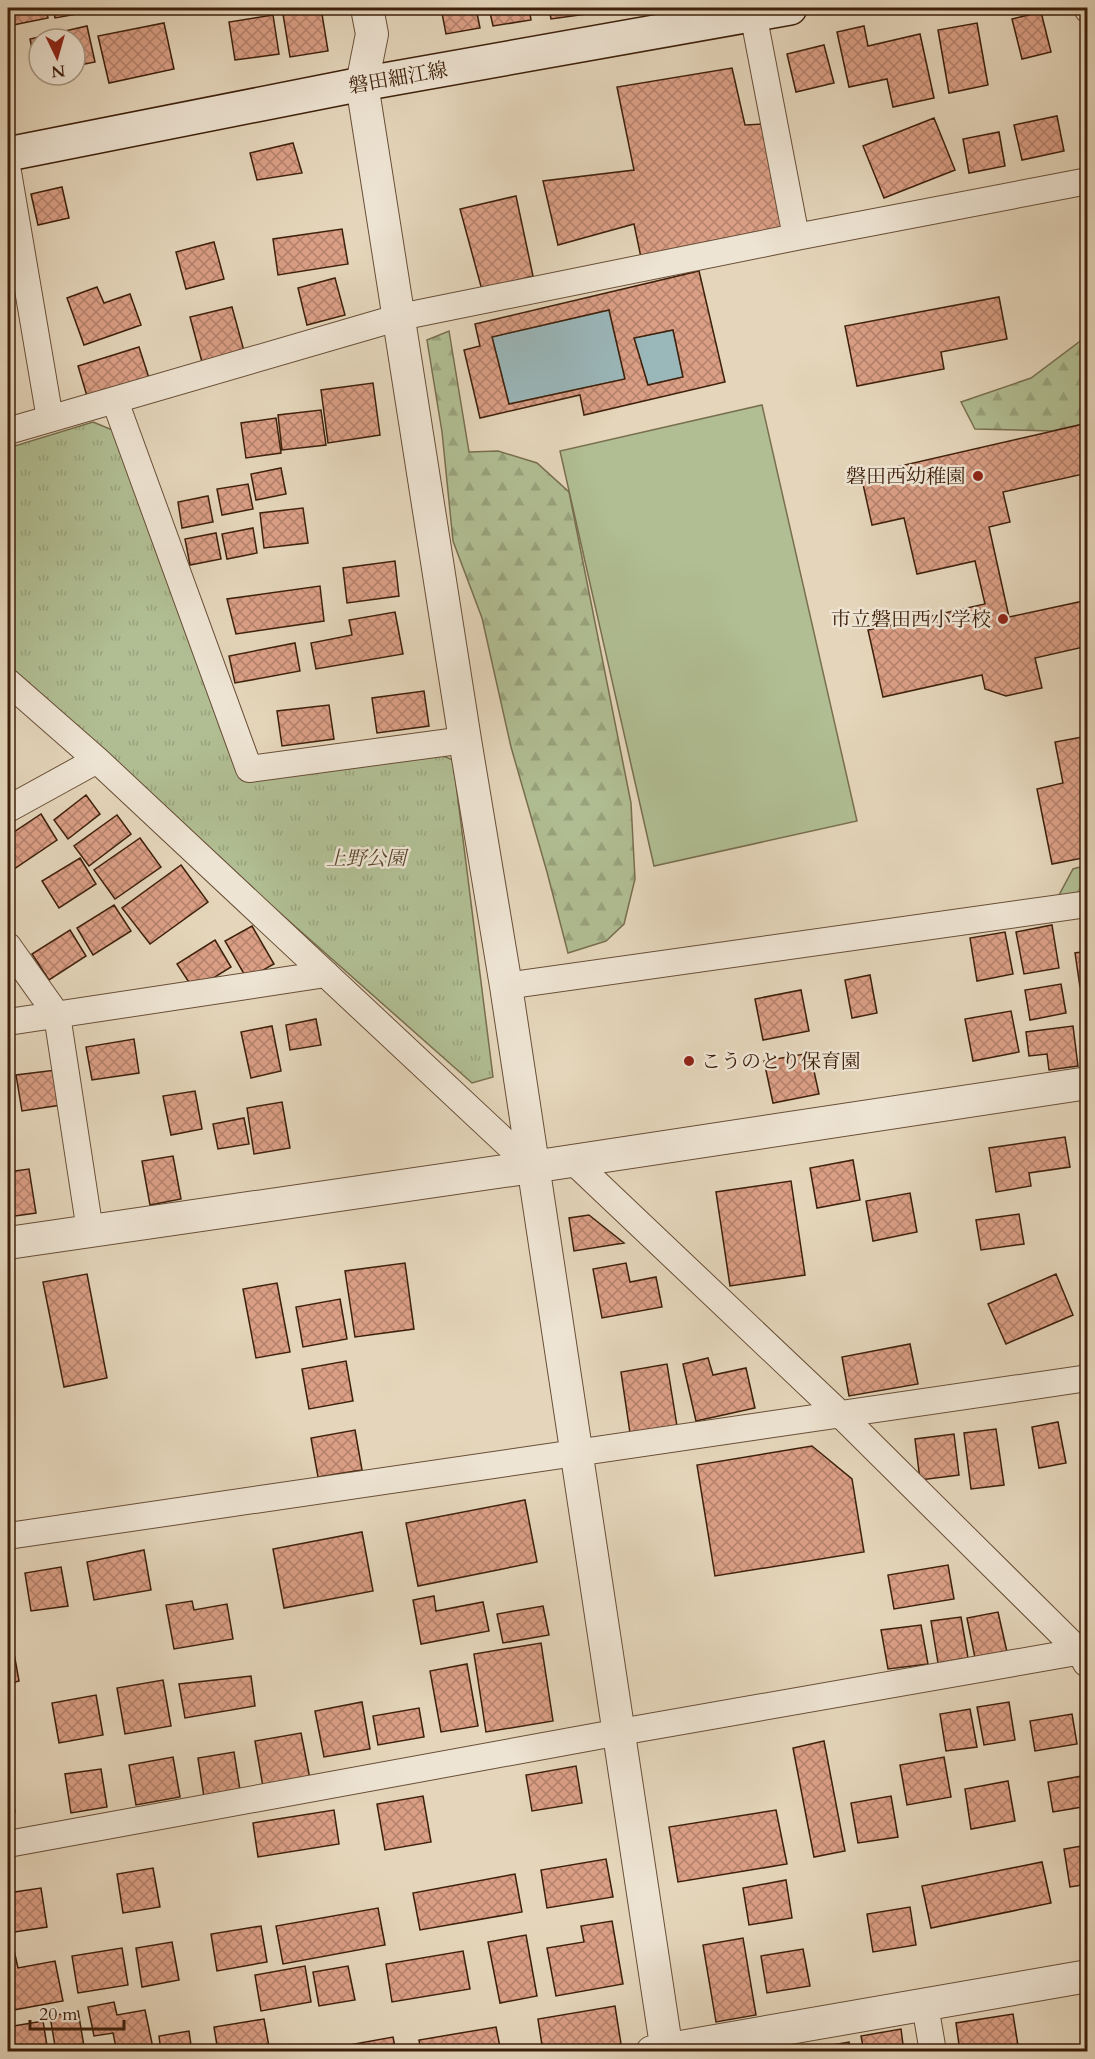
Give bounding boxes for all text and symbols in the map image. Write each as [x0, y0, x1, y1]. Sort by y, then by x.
north arrow [27, 27, 87, 87]
street label: 磐田細江線 [346, 56, 450, 100]
text: N [50, 59, 66, 83]
place label: 磐田西幼稚園 [846, 463, 966, 490]
marker: 磐田西幼稚園 [971, 469, 985, 483]
place label: 市立磐田西小学校 [831, 606, 991, 633]
marker: 市立磐田西小学校 [996, 612, 1010, 626]
park label: 上野公園 [326, 845, 409, 872]
place label: こうのとり保育園 [701, 1048, 861, 1075]
marker: こうのとり保育園 [682, 1054, 696, 1068]
scale bar [30, 1993, 124, 2031]
text: 20 m [39, 2002, 78, 2027]

